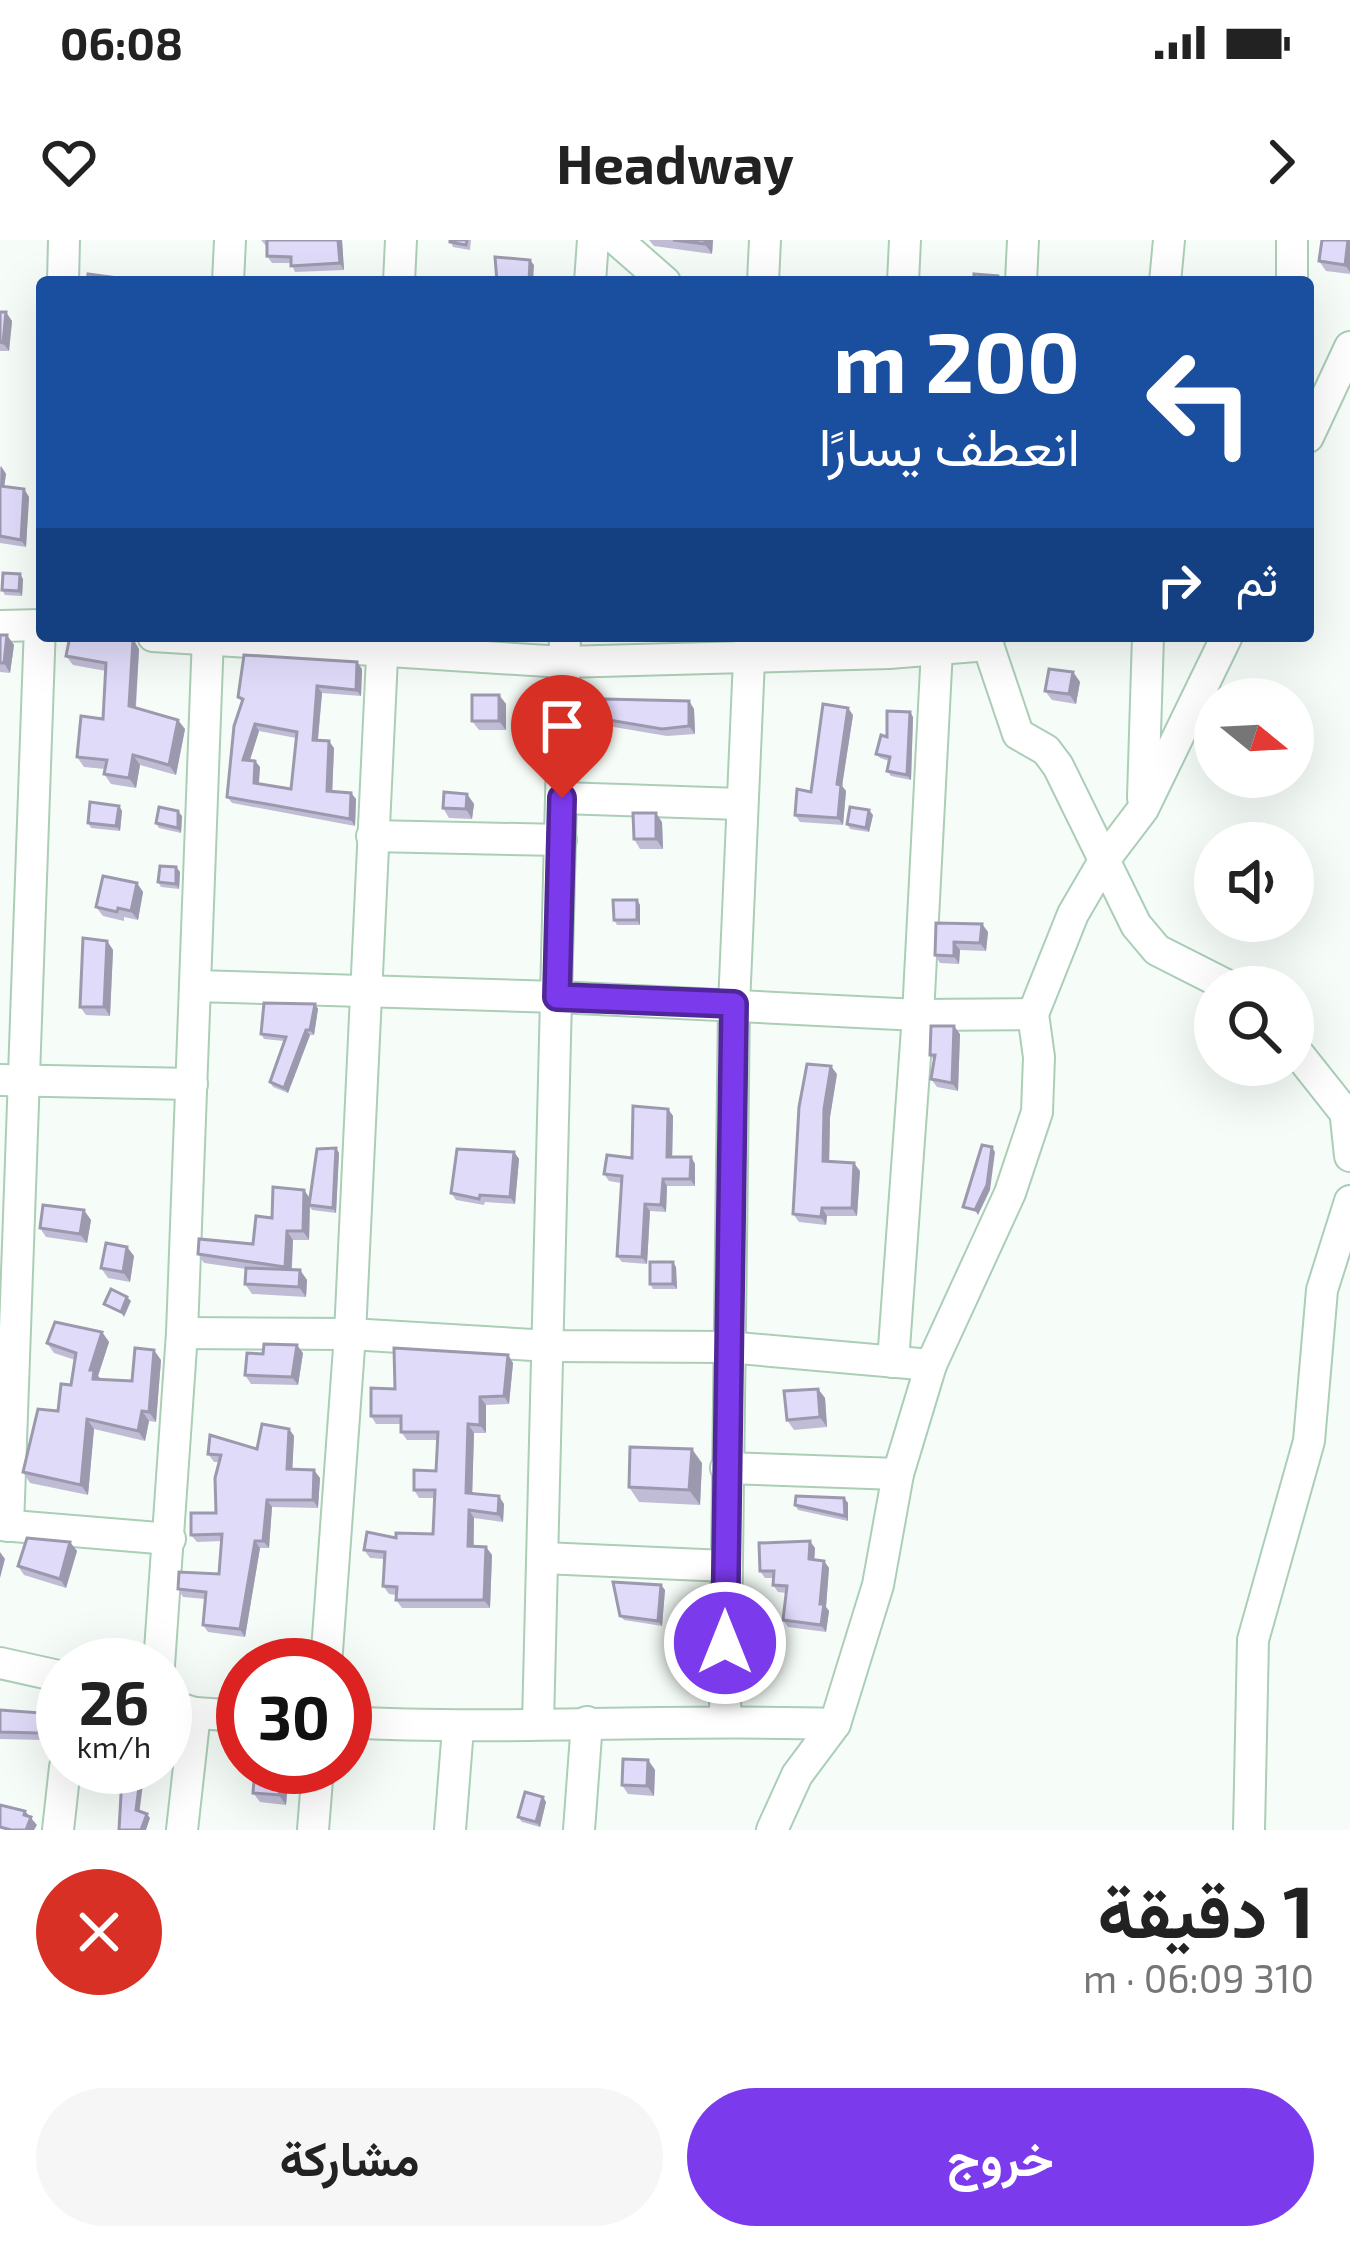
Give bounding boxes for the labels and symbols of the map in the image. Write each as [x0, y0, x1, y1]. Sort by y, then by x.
pin [511, 675, 613, 798]
north arrow [1194, 678, 1314, 798]
position arrow [662, 1580, 788, 1706]
speed limit sign: 30 [216, 1638, 372, 1794]

